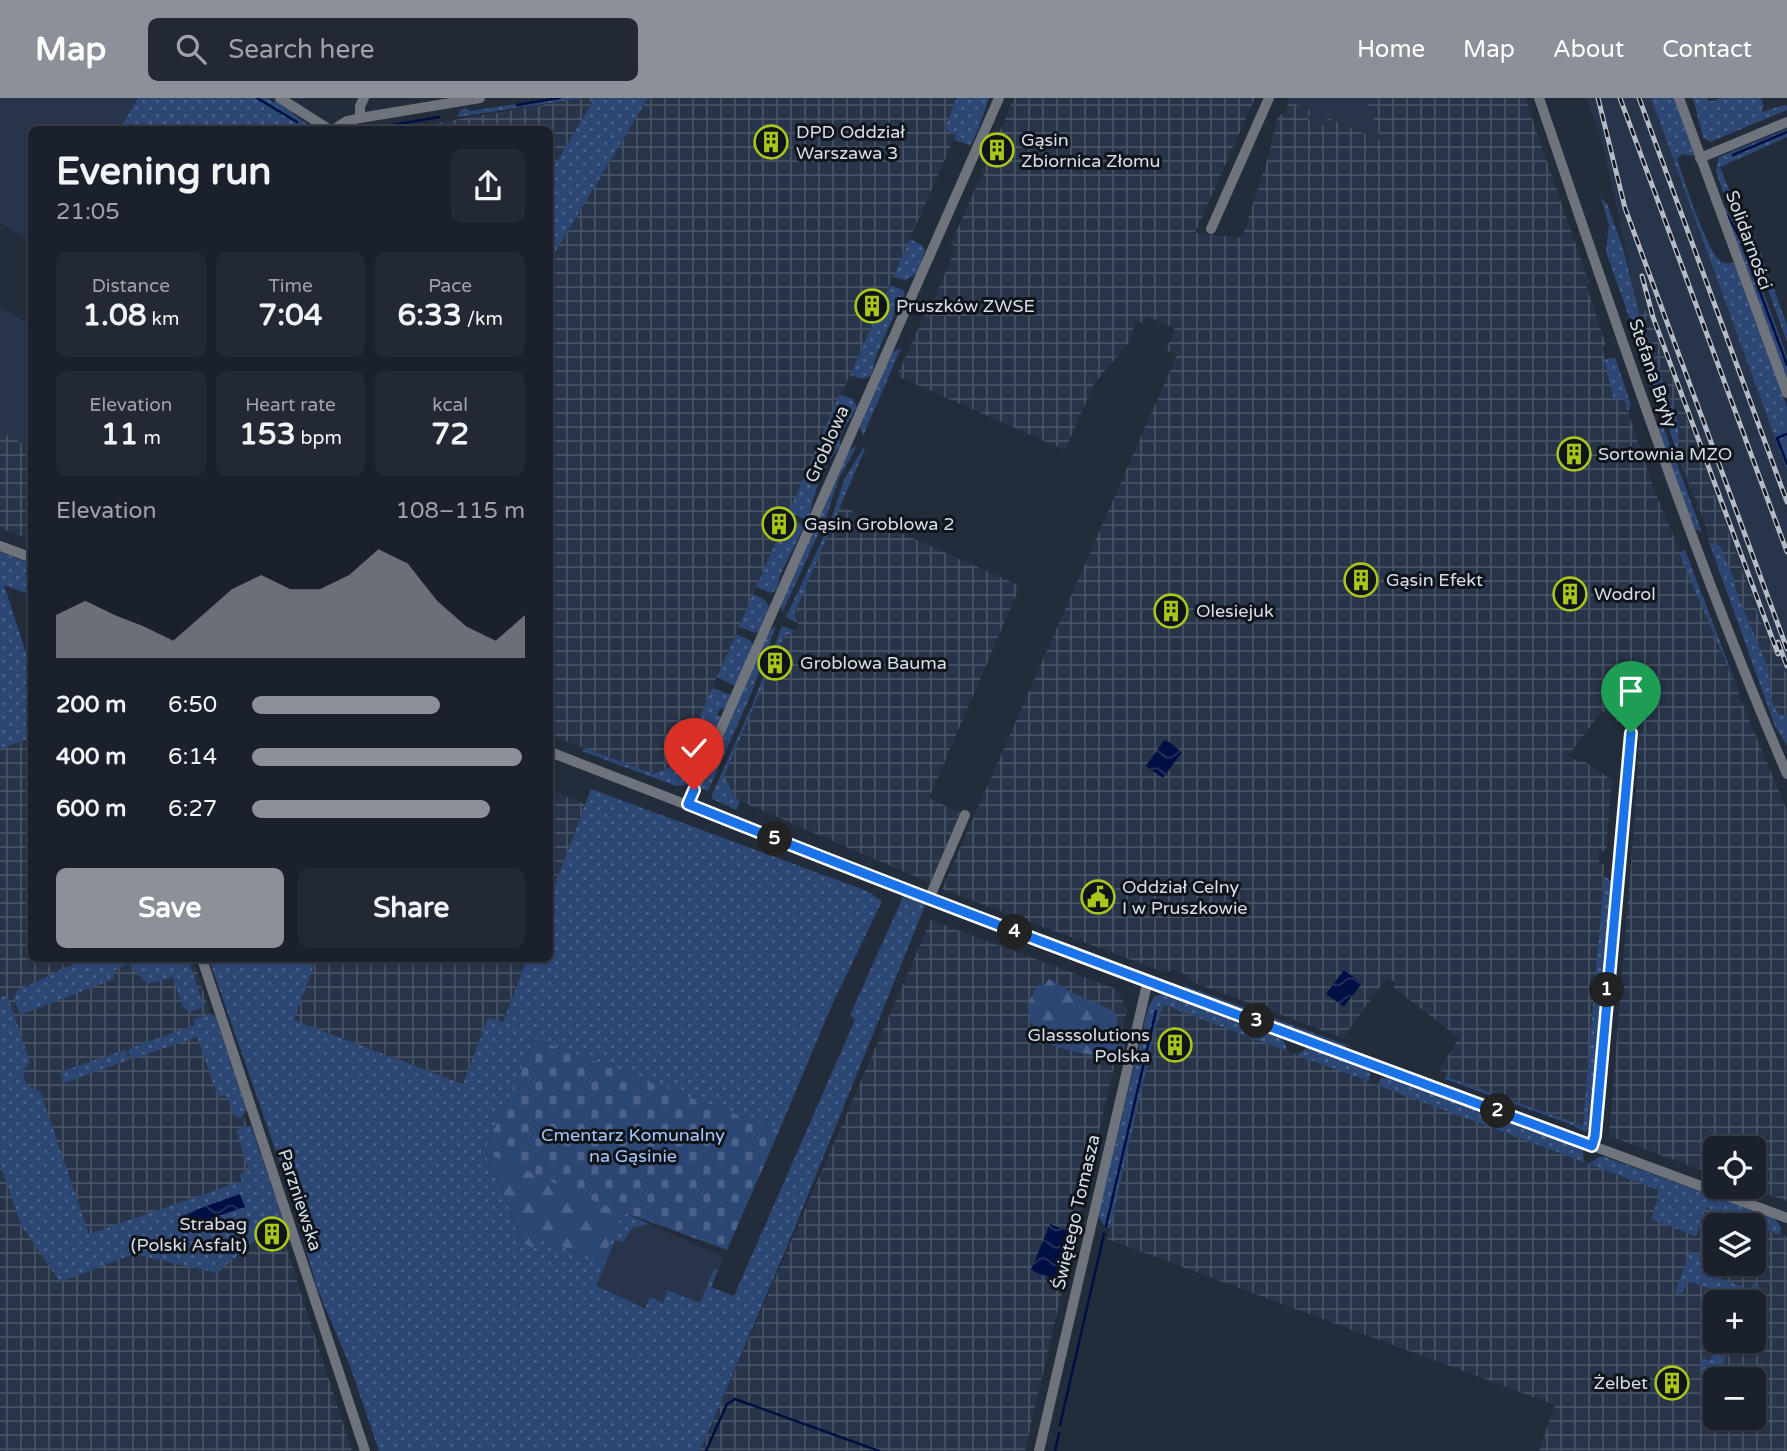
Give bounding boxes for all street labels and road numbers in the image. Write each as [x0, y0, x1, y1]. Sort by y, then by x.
street label: Solidarności [1721, 187, 1777, 293]
street label: Stefana Bryły [1624, 316, 1682, 430]
street label: Groblowa [800, 402, 854, 486]
street label: Świętego Tomasza [1047, 1132, 1105, 1292]
street label: Parzniewska [273, 1146, 327, 1254]

